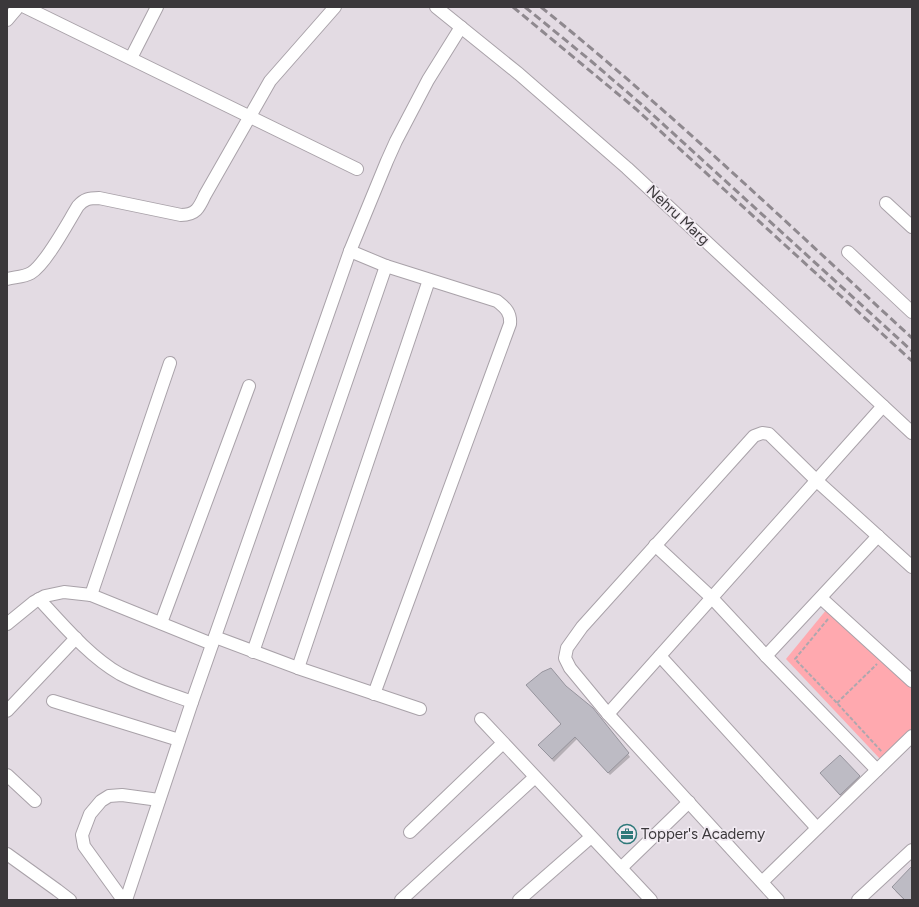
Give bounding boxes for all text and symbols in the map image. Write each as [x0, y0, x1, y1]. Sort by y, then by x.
street label: Nehru Marg [643, 181, 713, 249]
office icon: Topper's Academy [616, 823, 638, 845]
place label: Topper's Academy [641, 825, 765, 843]

